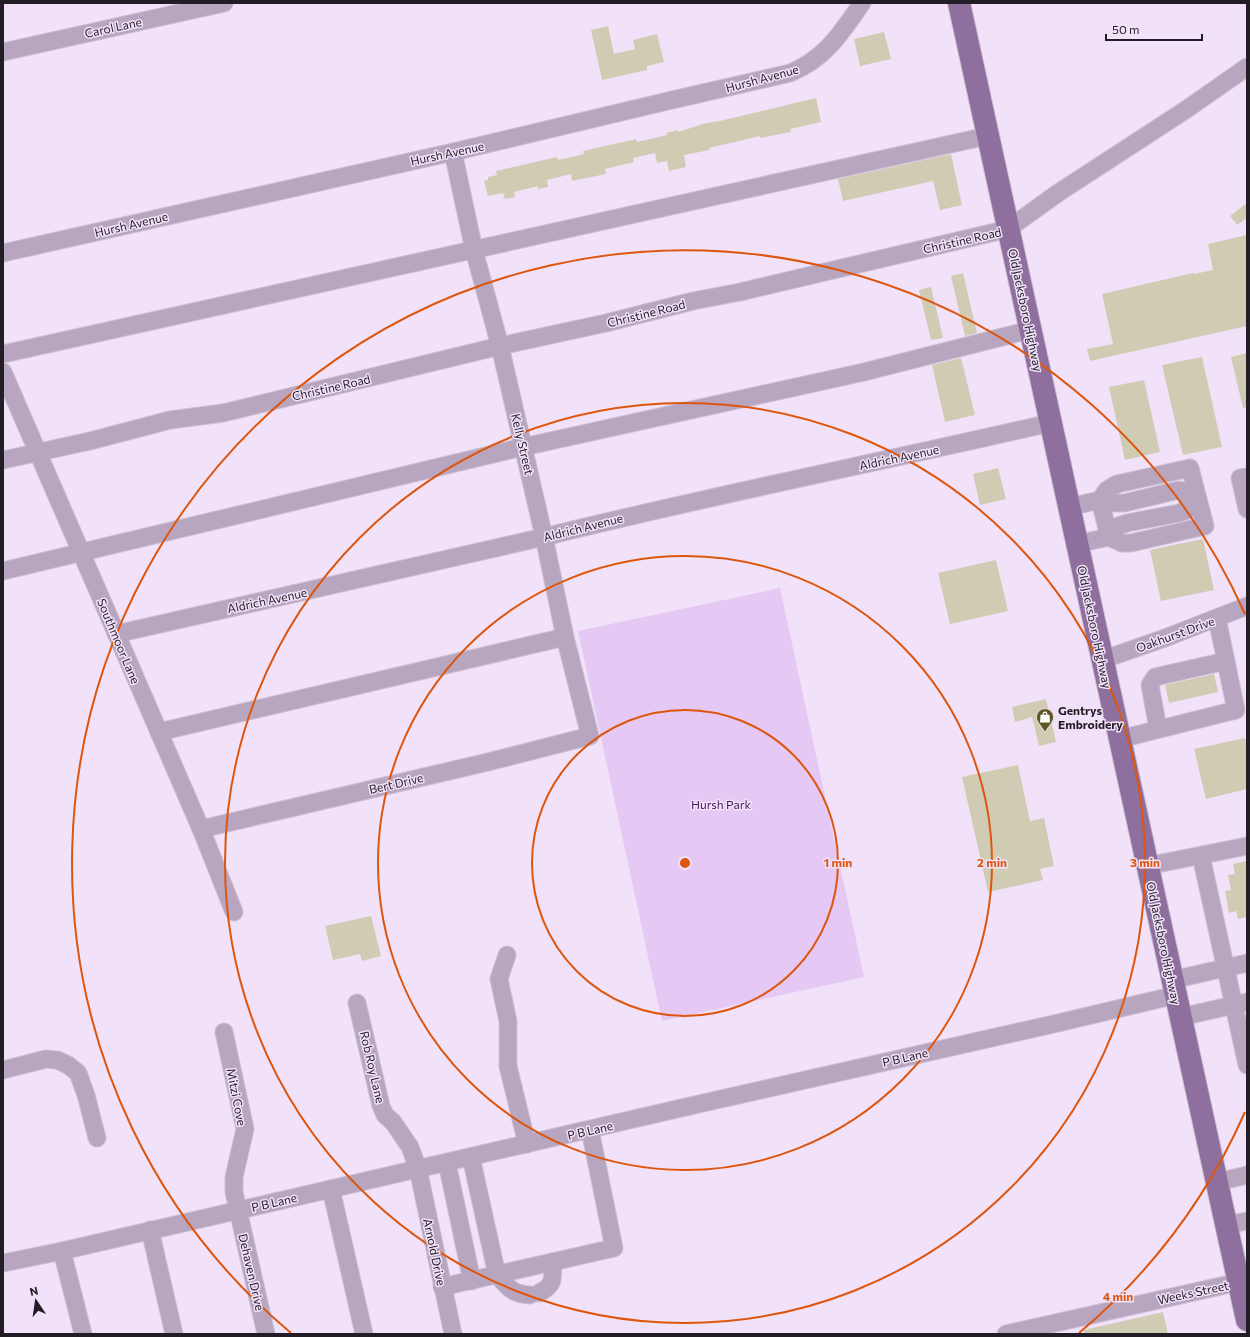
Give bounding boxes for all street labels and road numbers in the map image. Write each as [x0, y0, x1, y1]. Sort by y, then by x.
street label: Carol Lane [83, 14, 143, 40]
street label: Hursh Avenue [724, 62, 800, 94]
street label: Hursh Avenue [409, 138, 485, 168]
street label: Hursh Avenue [93, 209, 169, 239]
street label: Christine Road [921, 224, 1003, 256]
street label: Old Jacksboro Highway [1005, 247, 1046, 373]
street label: Christine Road [606, 297, 687, 329]
street label: Christine Road [290, 371, 372, 403]
street label: Kelly Street [509, 412, 537, 476]
street label: Aldrich Avenue [858, 442, 940, 472]
street label: Aldrich Avenue [542, 510, 624, 544]
street label: Old Jacksboro Highway [1074, 564, 1115, 690]
street label: Aldrich Avenue [226, 585, 308, 615]
street label: Southmoor Lane [95, 596, 143, 686]
street label: Oakhurst Drive [1134, 613, 1216, 655]
street label: Bert Drive [368, 770, 424, 796]
street label: Old Jacksboro Highway [1143, 880, 1184, 1006]
street label: Rob Roy Lane [358, 1030, 388, 1104]
street label: P B Lane [881, 1045, 929, 1069]
street label: Mitzi Cove [225, 1067, 249, 1127]
street label: P B Lane [566, 1118, 614, 1142]
street label: P B Lane [250, 1190, 298, 1214]
street label: Arnold Drive [421, 1217, 449, 1287]
street label: Dehaven Drive [236, 1232, 268, 1312]
street label: Weeks Street [1156, 1278, 1230, 1306]

